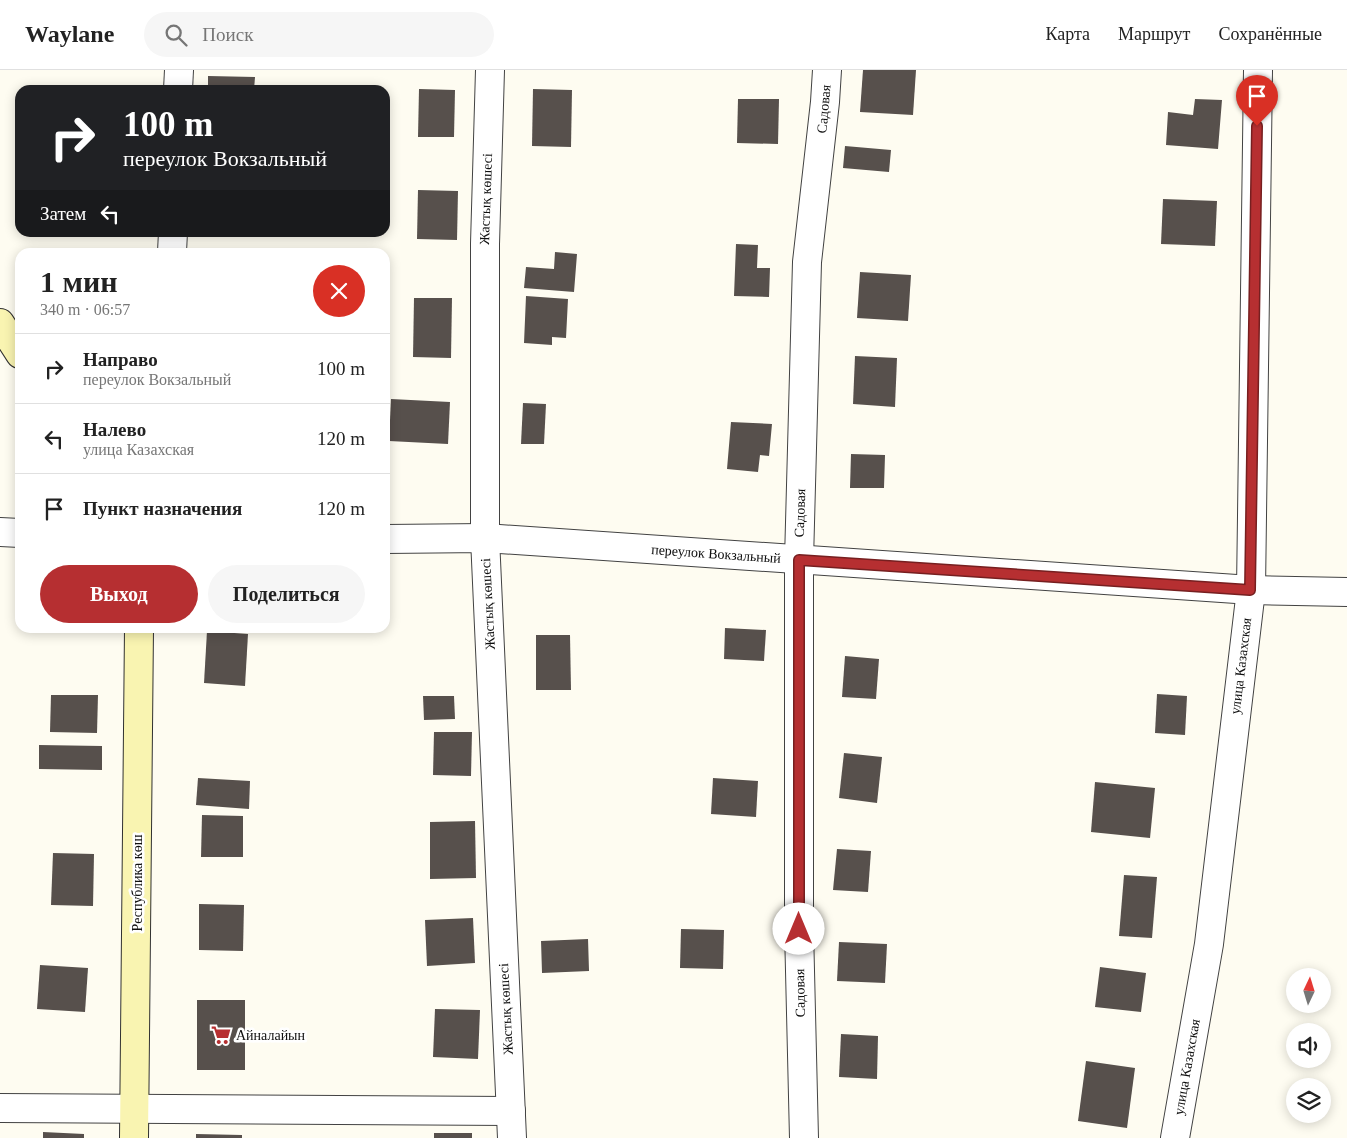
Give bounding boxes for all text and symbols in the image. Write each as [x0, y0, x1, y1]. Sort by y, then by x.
search box [144, 12, 494, 57]
text: Waylane [25, 21, 114, 47]
icon: search [162, 21, 190, 49]
text: Поиск [202, 24, 253, 45]
text: Карта [1045, 24, 1090, 44]
text: Маршрут [1118, 24, 1190, 44]
text: Сохранённые [1218, 24, 1322, 44]
pin [1236, 75, 1278, 126]
icon: arrive [1243, 82, 1271, 110]
street label: Садовая [814, 84, 834, 134]
icon: right [40, 105, 105, 170]
text: 100 m [123, 105, 213, 144]
text: переулок Вокзальный [123, 146, 327, 171]
street label: Жастық көшесі [477, 153, 495, 245]
icon: left [96, 200, 124, 228]
text: Затем [40, 203, 86, 224]
text: 1 мин [40, 265, 118, 298]
button: close [313, 265, 365, 317]
text: 340 m · 06:57 [40, 301, 130, 318]
text: Направо [83, 349, 158, 370]
icon: right [40, 355, 68, 383]
text: 100 m [317, 358, 365, 379]
text: переулок Вокзальный [83, 371, 231, 388]
text: Налево [83, 419, 146, 440]
icon: left [40, 425, 68, 453]
text: 120 m [317, 428, 365, 449]
text: улица Казахская [83, 441, 194, 458]
street label: Садовая [792, 488, 808, 538]
icon: arrive [40, 495, 68, 523]
text: Пункт назначения [83, 498, 242, 519]
text: 120 m [317, 498, 365, 519]
street label: переулок Вокзальный [651, 542, 782, 566]
street label: Жастық көшесі [478, 558, 498, 650]
button: Выход [40, 565, 198, 623]
button: Поделиться [208, 565, 365, 623]
street label: улица Казахская [1228, 616, 1254, 715]
street label: Республика көш [130, 834, 145, 931]
position arrow [772, 902, 824, 954]
street label: Жастық көшесі [496, 963, 516, 1055]
street label: Садовая [792, 968, 808, 1018]
north arrow [1286, 968, 1331, 1012]
map controls [1286, 968, 1331, 1123]
street label: улица Казахская [1171, 1017, 1203, 1116]
button: sound [1286, 1023, 1331, 1068]
supermarket icon: Айналайын [210, 1024, 232, 1046]
place label: Айналайын [236, 1028, 306, 1043]
button: layers [1286, 1078, 1331, 1123]

